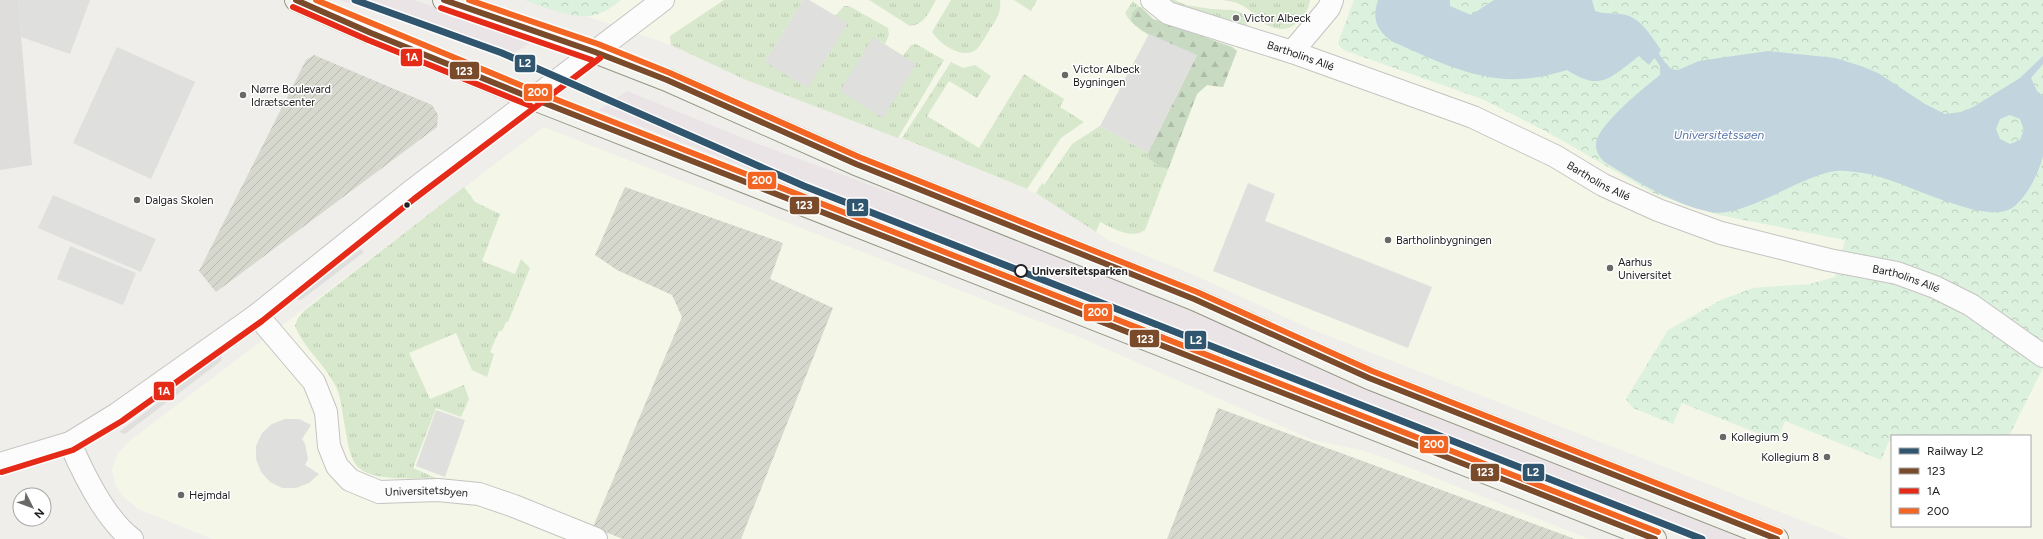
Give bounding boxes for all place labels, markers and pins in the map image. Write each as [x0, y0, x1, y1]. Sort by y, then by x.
place label: Victor Albeck [1244, 12, 1311, 25]
marker: Victor Albeck [1231, 13, 1241, 23]
place label: Victor Albeck Bygningen [1073, 63, 1140, 89]
marker: Victor Albeck Bygningen [1060, 70, 1070, 80]
place label: Nørre Boulevard Idrætscenter [251, 83, 331, 109]
marker: Nørre Boulevard Idrætscenter [238, 90, 248, 100]
place label: Dalgas Skolen [145, 194, 213, 207]
marker: Dalgas Skolen [132, 195, 142, 205]
unlabelled marker [402, 200, 412, 210]
place label: Bartholinbygningen [1396, 234, 1492, 247]
marker: Bartholinbygningen [1383, 235, 1393, 245]
place label: Aarhus Universitet [1618, 256, 1672, 282]
marker: Aarhus Universitet [1605, 263, 1615, 273]
marker: Universitetsparken [1014, 264, 1028, 278]
place label: Universitetsparken [1032, 265, 1128, 278]
place label: Kollegium 9 [1731, 431, 1788, 444]
marker: Kollegium 9 [1718, 432, 1728, 442]
place label: Kollegium 8 [1761, 451, 1819, 464]
marker: Kollegium 8 [1822, 452, 1832, 462]
place label: Hejmdal [189, 489, 230, 502]
marker: Hejmdal [176, 490, 186, 500]

